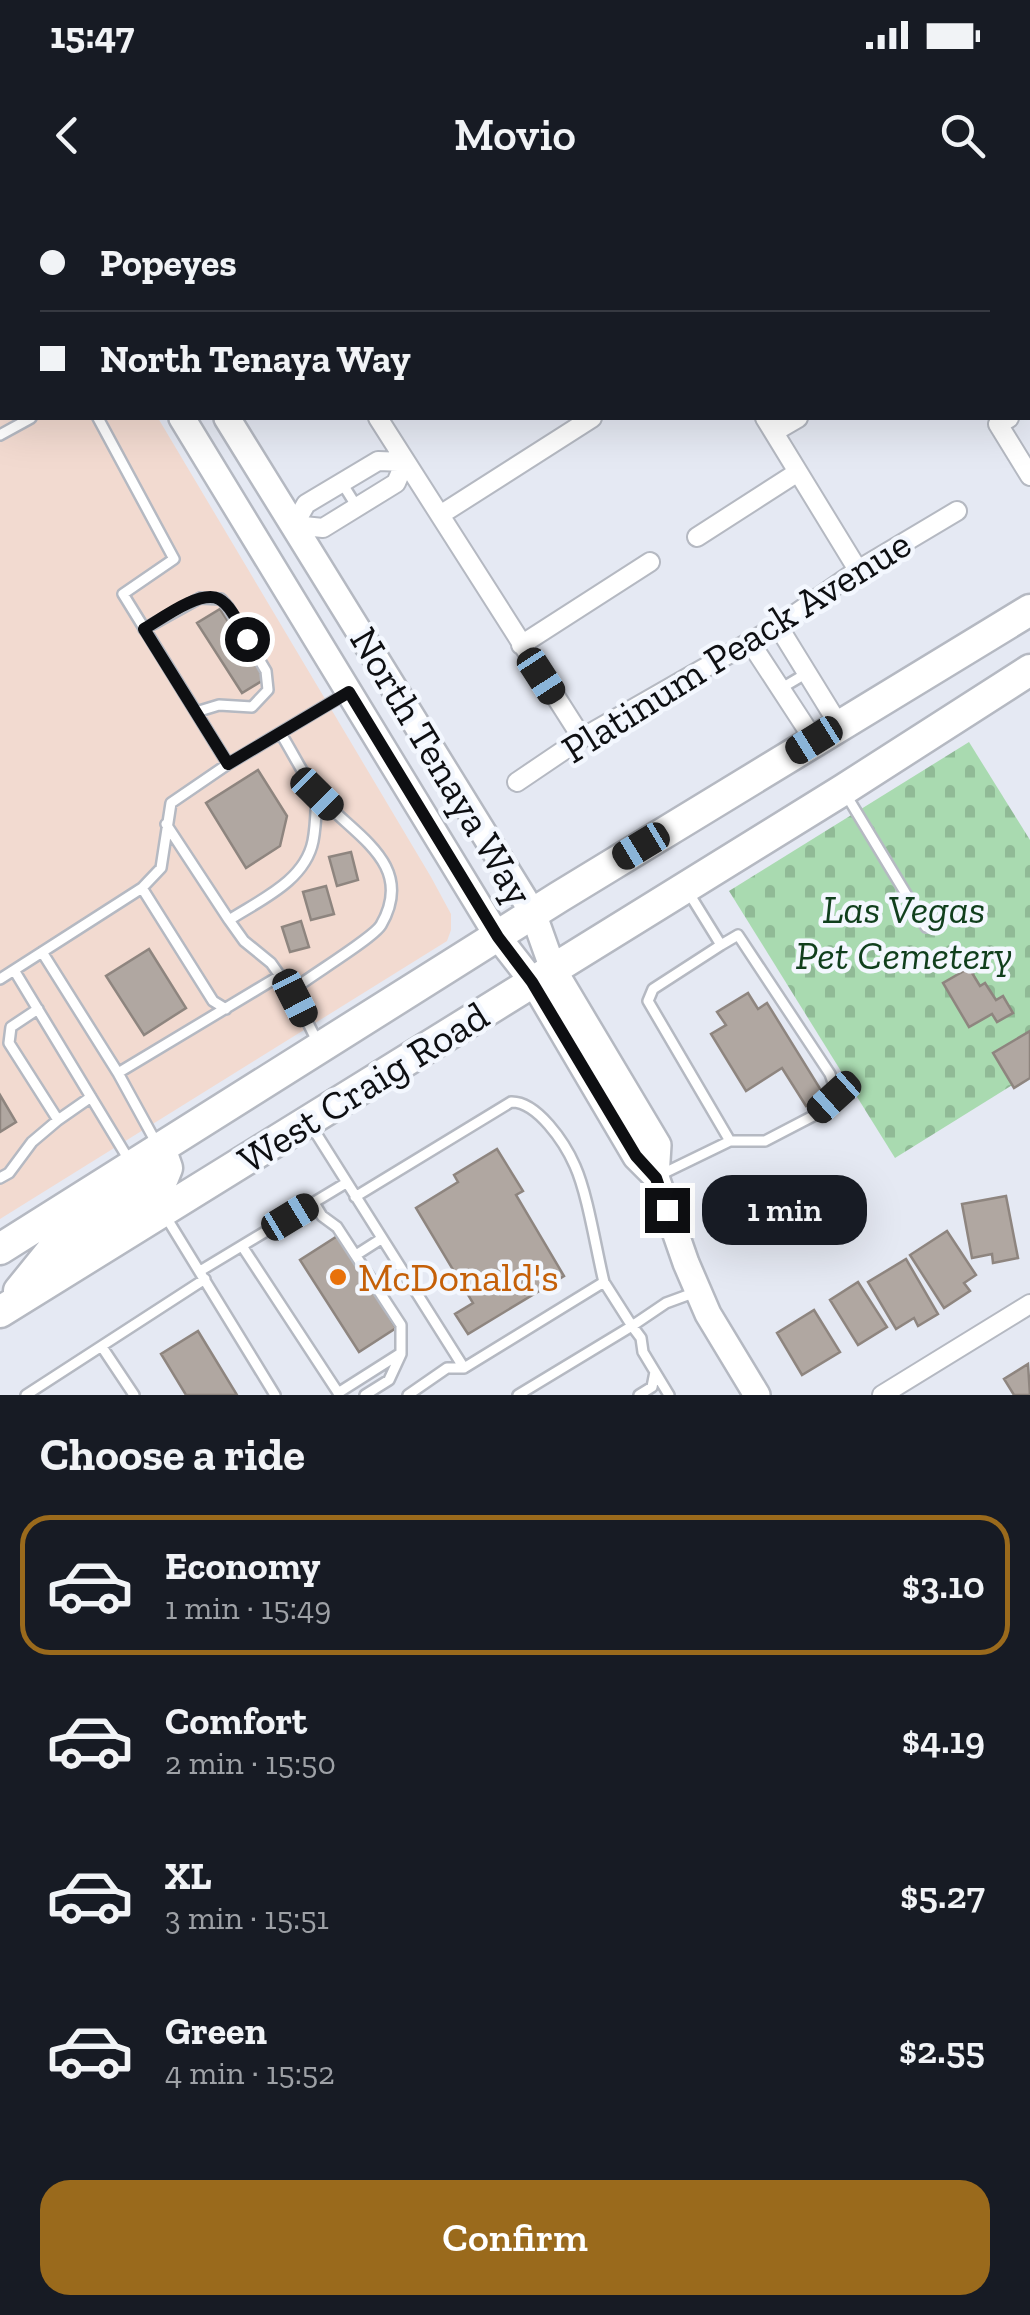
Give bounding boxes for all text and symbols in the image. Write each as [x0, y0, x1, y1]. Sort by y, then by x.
text: 15:47 [50, 12, 134, 58]
icon: back [40, 108, 95, 163]
text: Movio [454, 108, 576, 162]
icon: search [935, 108, 990, 163]
text: Popeyes [100, 240, 237, 286]
text: North Tenaya Way [100, 336, 411, 382]
street label: Platinum Peack Avenue [553, 519, 919, 773]
route start [225, 617, 270, 662]
street label: North Tenaya Way [340, 618, 544, 914]
car [512, 643, 570, 709]
car [781, 711, 847, 769]
car [285, 762, 349, 826]
car [608, 818, 674, 874]
park label: Las Vegas Pet Cemetery [795, 885, 1013, 979]
car [268, 964, 322, 1032]
street label: West Craig Road [229, 991, 497, 1183]
car [802, 1066, 866, 1128]
callout: 1 min [702, 1175, 867, 1245]
route end [645, 1188, 690, 1233]
car [257, 1189, 323, 1245]
text: 1 min [747, 1191, 822, 1229]
place label: McDonald's [358, 1253, 559, 1301]
marker: McDonald's [327, 1266, 349, 1288]
text: Choose a ride [40, 1428, 305, 1482]
icon: car [45, 1540, 135, 1630]
text: Economy [165, 1543, 320, 1589]
text: $3.10 [902, 1562, 985, 1608]
text: 1 min · 15:49 [165, 1589, 331, 1627]
icon: car [45, 1695, 135, 1785]
text: Comfort [165, 1698, 307, 1744]
text: $4.19 [902, 1717, 985, 1763]
text: 2 min · 15:50 [165, 1744, 336, 1782]
icon: car [45, 1850, 135, 1940]
text: XL [165, 1853, 212, 1899]
text: $5.27 [900, 1872, 985, 1918]
text: 3 min · 15:51 [165, 1899, 329, 1937]
icon: car [45, 2005, 135, 2095]
text: Green [165, 2008, 267, 2054]
text: $2.55 [899, 2027, 985, 2073]
text: 4 min · 15:52 [165, 2054, 335, 2092]
button: Confirm [40, 2180, 990, 2295]

